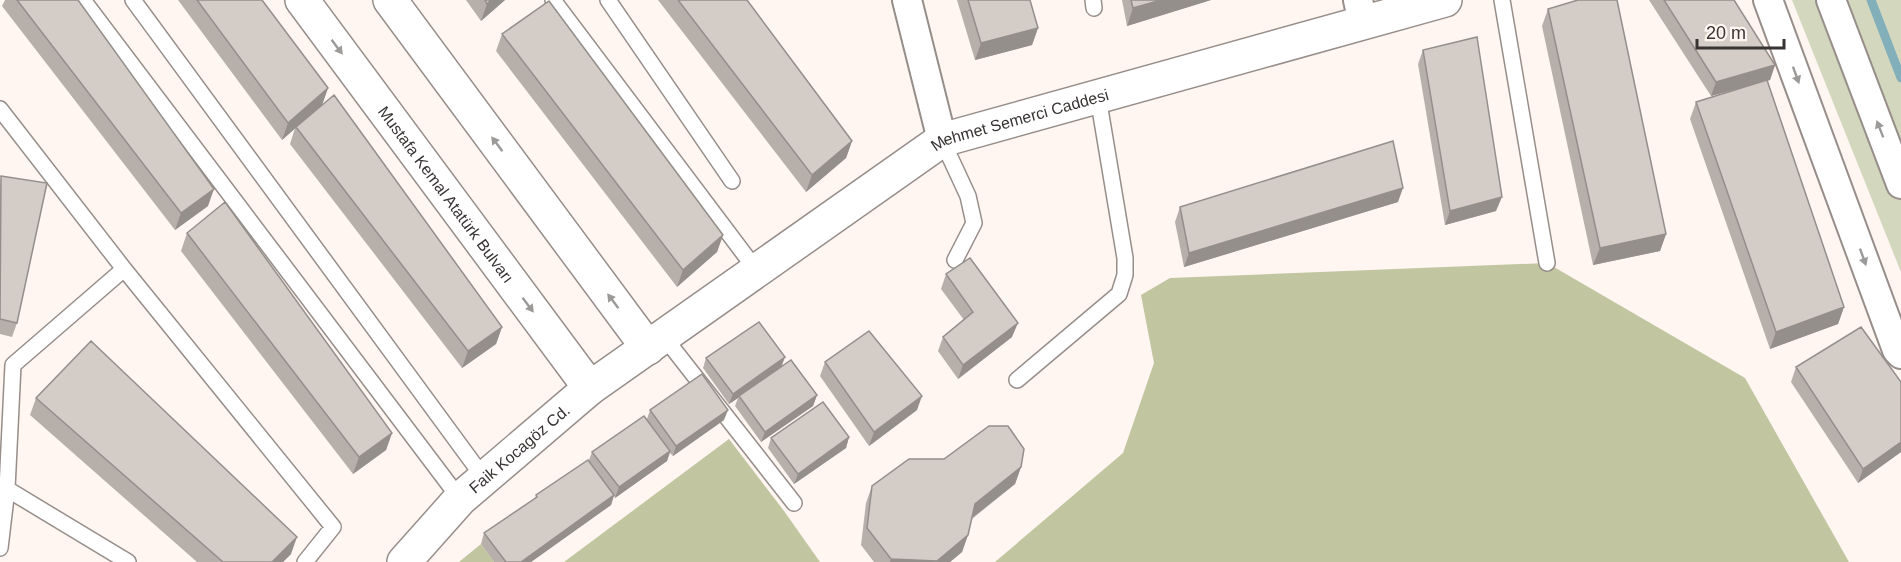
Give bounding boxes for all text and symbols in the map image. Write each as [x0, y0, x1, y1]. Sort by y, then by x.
scale bar [1697, 12, 1784, 50]
text: 20 m [1706, 23, 1746, 43]
one-way arrow [331, 39, 343, 55]
one-way arrow [1791, 66, 1801, 84]
street label: Mehmet Semerci Caddesi [928, 86, 1110, 154]
street label: Mustafa Kemal Atatürk Bulvarı [375, 103, 517, 286]
one-way arrow [1875, 120, 1885, 138]
one-way arrow [491, 137, 503, 153]
one-way arrow [1859, 249, 1869, 267]
one-way arrow [607, 294, 619, 310]
one-way arrow [522, 297, 534, 312]
street label: Faik Kocagöz Cd. [466, 401, 573, 496]

